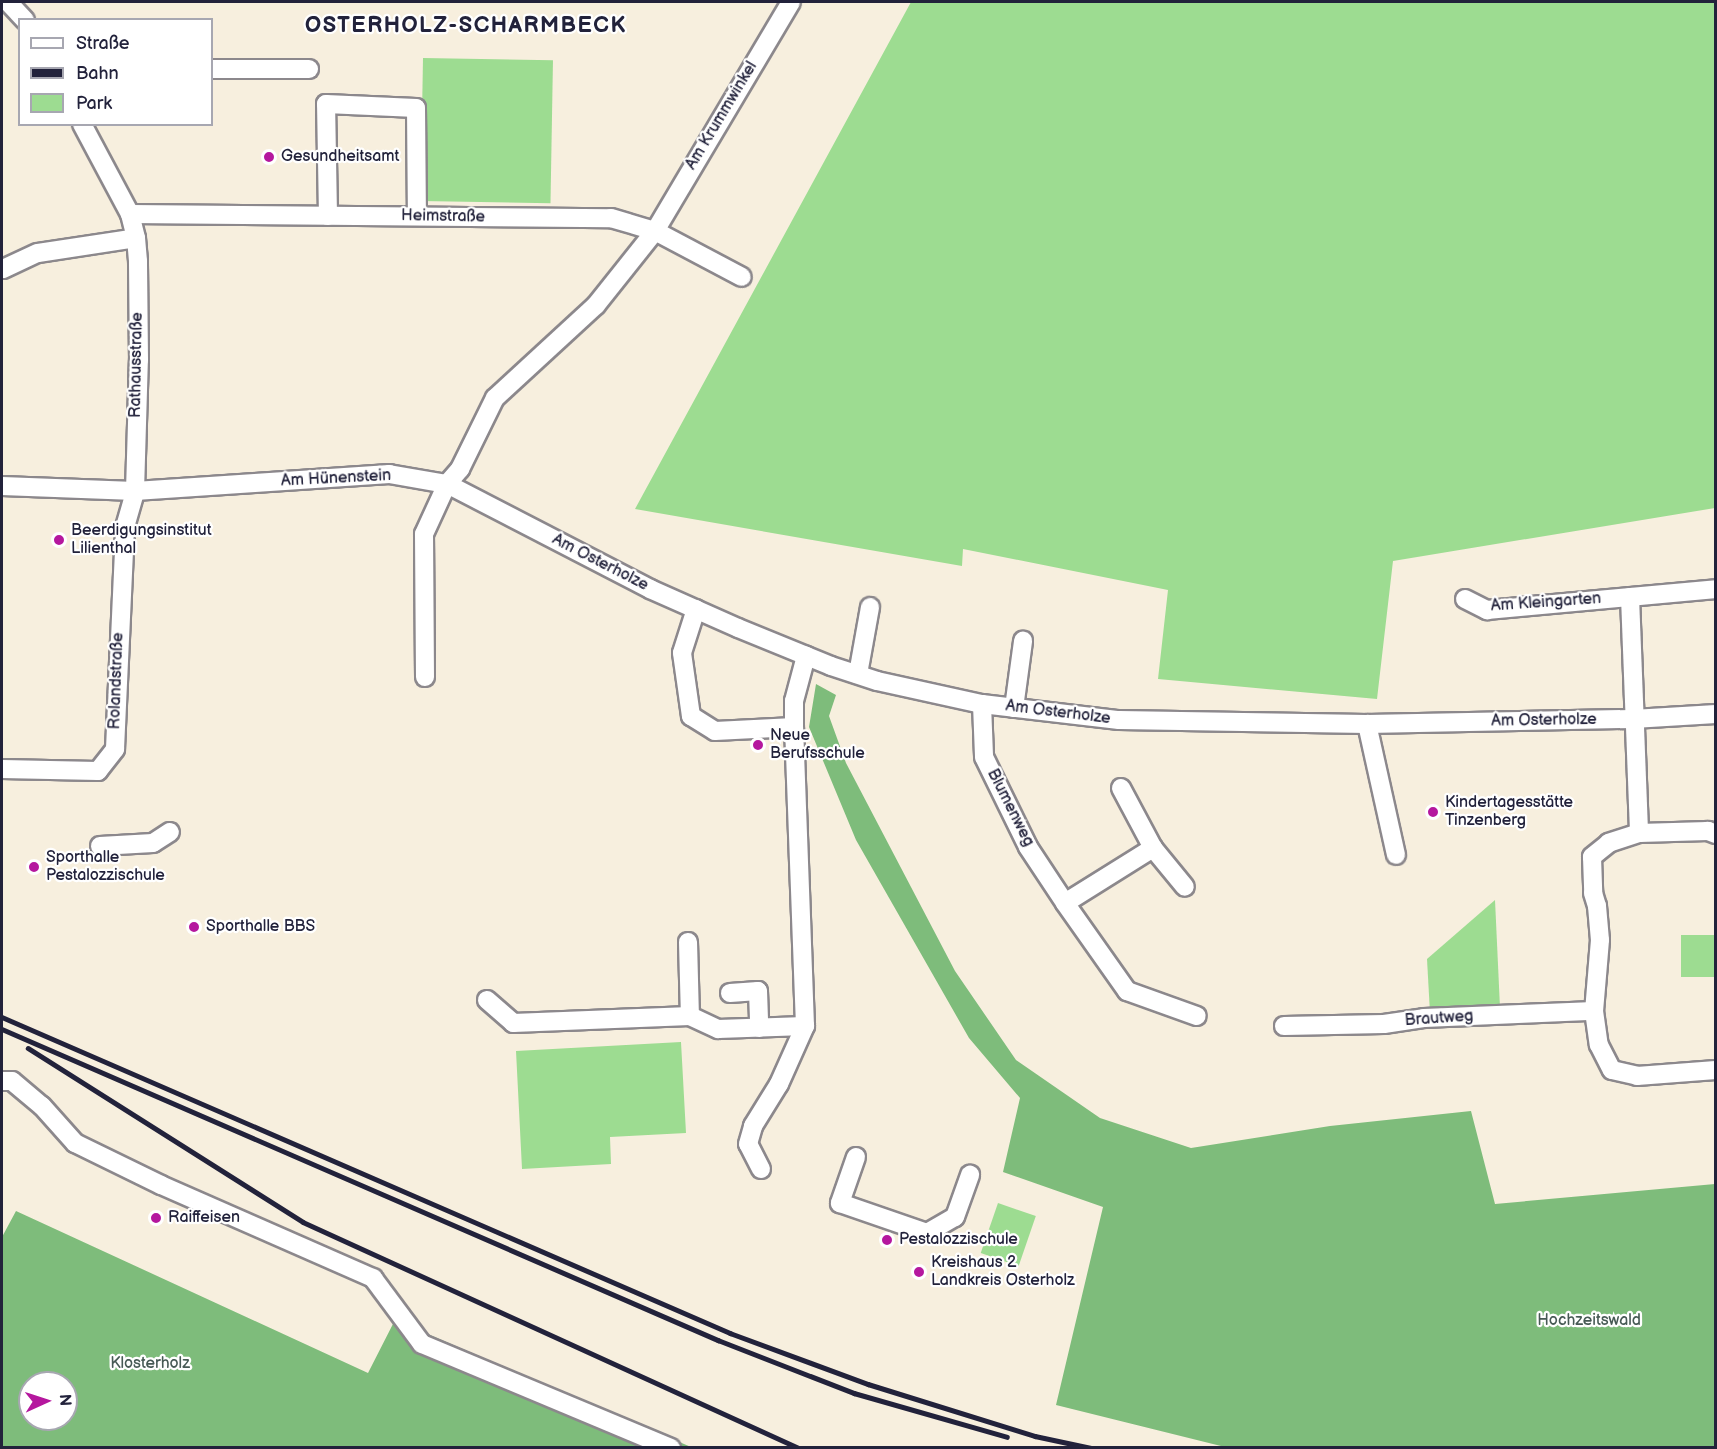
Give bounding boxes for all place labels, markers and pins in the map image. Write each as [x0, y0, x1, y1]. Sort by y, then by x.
place label: Gesundheitsamt [281, 147, 399, 167]
marker: Gesundheitsamt [262, 150, 276, 164]
place label: Beerdigungsinstitut Lilienthal [71, 521, 212, 559]
marker: Beerdigungsinstitut Lilienthal [52, 533, 66, 547]
place label: Neue Berufsschule [770, 726, 865, 764]
marker: Neue Berufsschule [751, 738, 765, 752]
place label: Kindertagesstätte Tinzenberg [1445, 793, 1573, 831]
marker: Kindertagesstätte Tinzenberg [1426, 805, 1440, 819]
place label: Sporthalle Pestalozzischule [46, 848, 165, 886]
marker: Sporthalle Pestalozzischule [27, 860, 41, 874]
place label: Sporthalle BBS [206, 917, 315, 937]
marker: Sporthalle BBS [187, 920, 201, 934]
place label: Raiffeisen [168, 1208, 240, 1228]
marker: Raiffeisen [149, 1211, 163, 1225]
place label: Pestalozzischule [899, 1230, 1018, 1250]
marker: Pestalozzischule [880, 1233, 894, 1247]
place label: Kreishaus 2 Landkreis Osterholz [931, 1253, 1075, 1291]
marker: Kreishaus 2 Landkreis Osterholz [912, 1265, 926, 1279]

